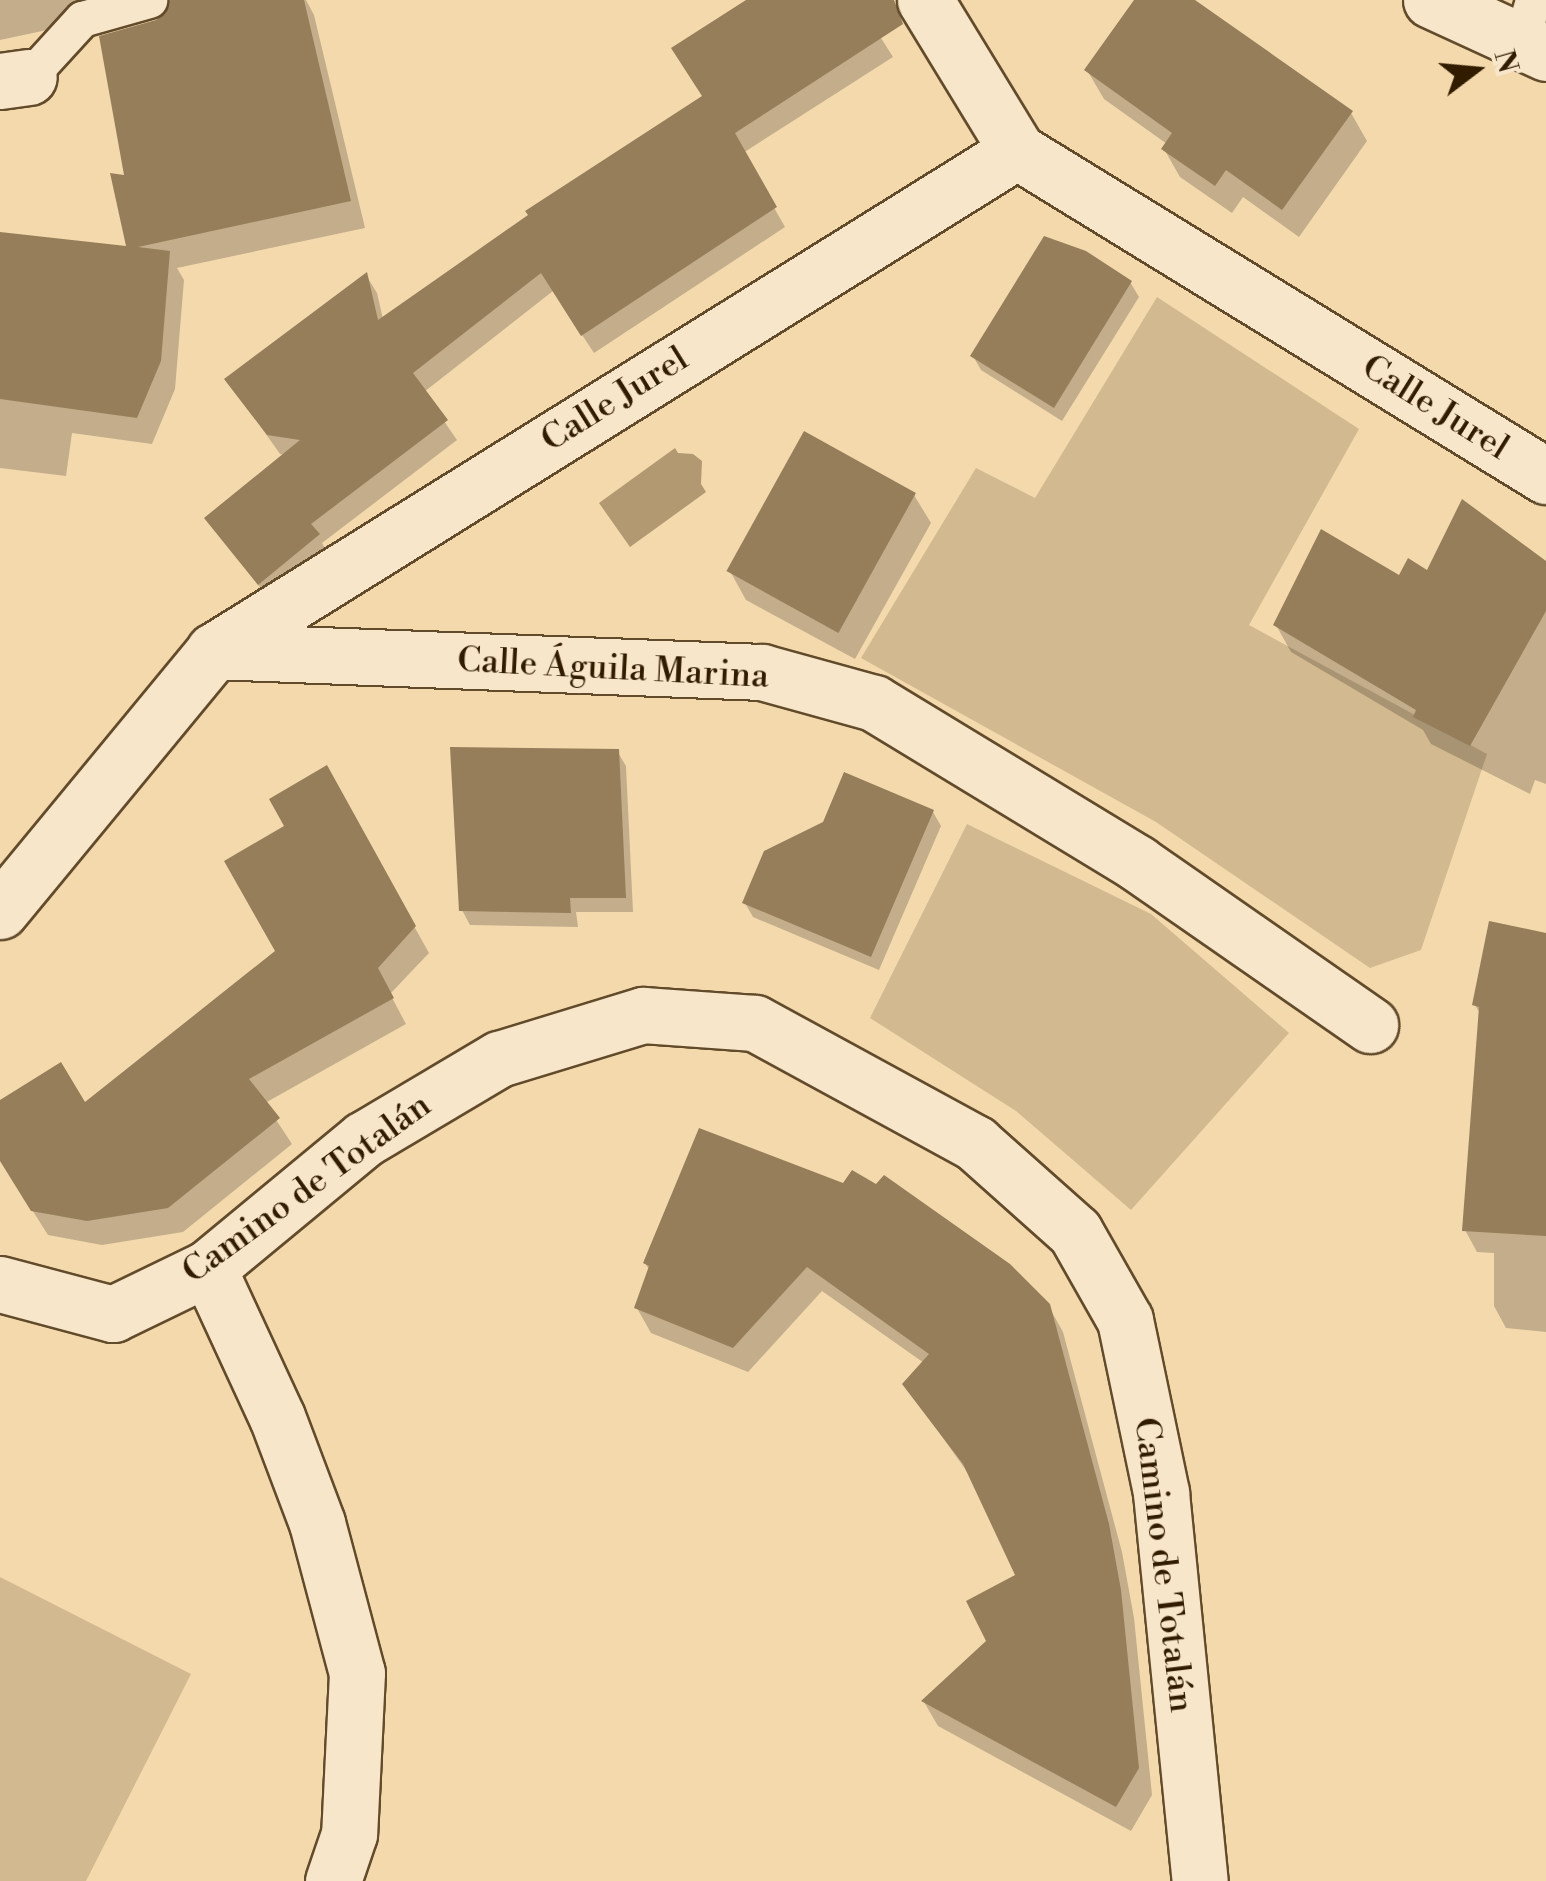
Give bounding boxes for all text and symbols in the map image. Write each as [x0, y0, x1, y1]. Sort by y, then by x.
north arrow [1426, 20, 1526, 120]
text: N [1485, 46, 1525, 77]
street label: Calle Jurel [534, 338, 696, 462]
street label: Calle Jurel [1354, 346, 1516, 470]
street label: Calle Águila Marina [456, 640, 770, 698]
street label: Camino de Totalán [175, 1085, 439, 1293]
street label: Camino de Totalán [1124, 1415, 1202, 1715]

